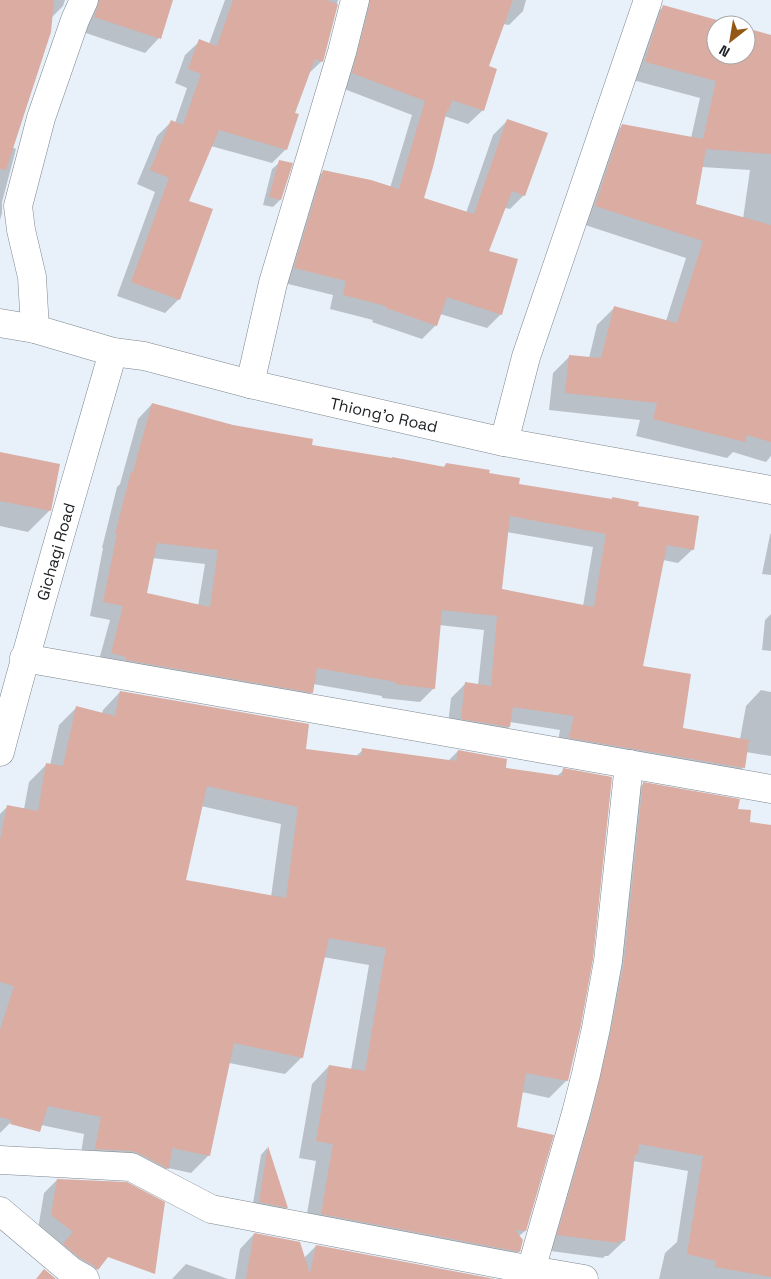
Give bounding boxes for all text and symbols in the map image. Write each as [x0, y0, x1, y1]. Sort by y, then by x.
north arrow [706, 15, 756, 65]
text: N [716, 41, 733, 61]
street label: Thiong'o Road [328, 393, 440, 438]
street label: Gichagi Road [32, 500, 80, 603]

